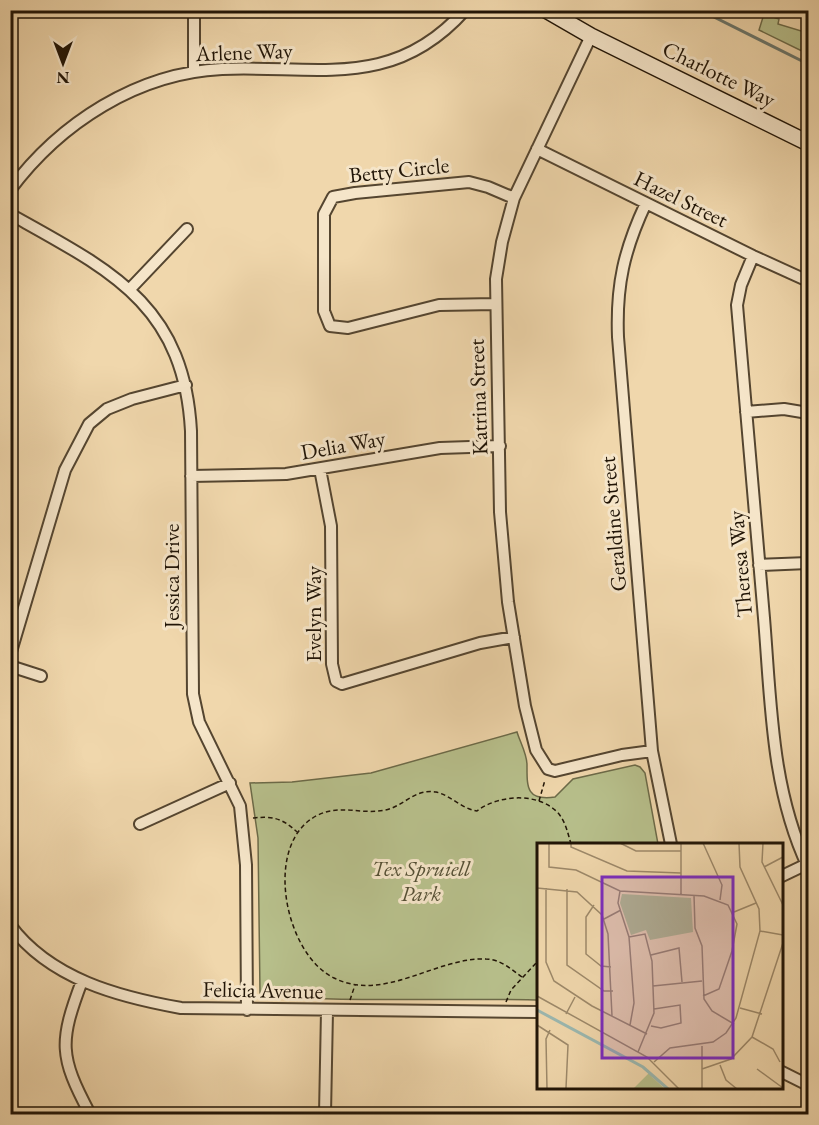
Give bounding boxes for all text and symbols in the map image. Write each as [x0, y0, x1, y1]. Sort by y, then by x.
north arrow [33, 33, 93, 93]
street label: Charlotte Way [658, 34, 781, 114]
street label: Arlene Way [194, 36, 293, 68]
text: N [56, 67, 69, 88]
street label: Betty Circle [347, 150, 451, 190]
street label: Hazel Street [629, 164, 733, 234]
street label: Katrina Street [461, 338, 495, 456]
street label: Delia Way [299, 423, 388, 467]
street label: Geraldine Street [593, 455, 633, 593]
street label: Theresa Way [721, 509, 759, 619]
street label: Jessica Drive [157, 523, 186, 630]
street label: Evelyn Way [299, 565, 328, 662]
inset map [537, 843, 783, 1089]
park label: Tex Spruiell Park [372, 854, 471, 908]
street label: Felicia Avenue [202, 974, 324, 1006]

